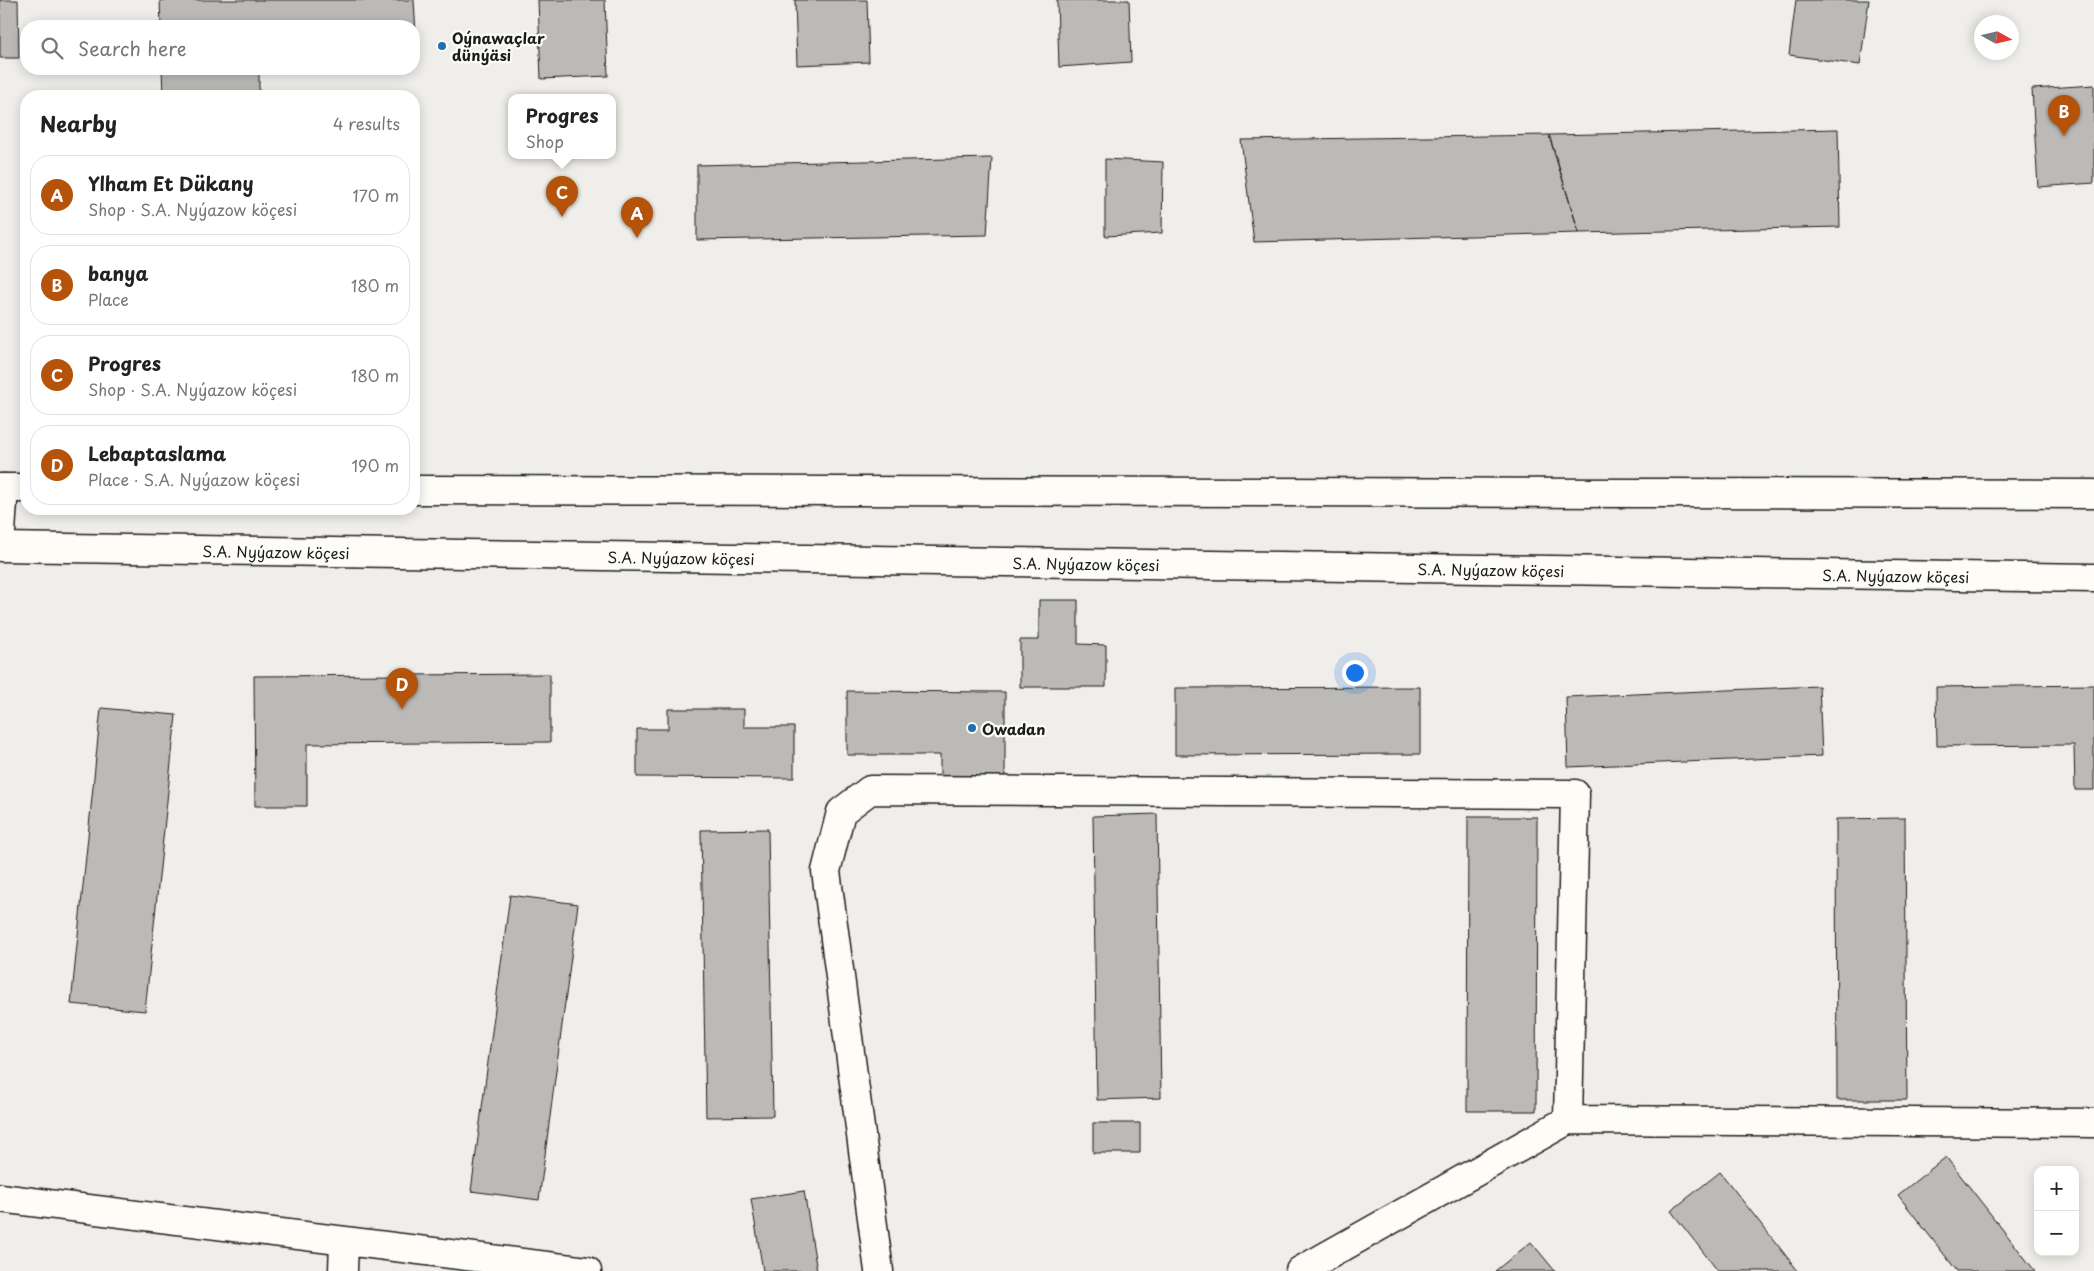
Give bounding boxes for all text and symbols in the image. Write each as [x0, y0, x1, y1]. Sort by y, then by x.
north arrow [1974, 15, 2019, 60]
search box [20, 20, 420, 75]
place label: Oýnawaçlar dünýäsi [452, 26, 545, 66]
icon: search [38, 34, 66, 62]
text: Search here [78, 34, 187, 62]
marker: Oýnawaçlar dünýäsi [436, 40, 448, 52]
popup [508, 94, 616, 159]
pin: B [2048, 95, 2080, 136]
text: Progres [526, 101, 598, 129]
text: Nearby [40, 107, 117, 139]
text: 4 results [333, 111, 400, 135]
text: Shop [526, 129, 564, 153]
text: Ylham Et Dükany [88, 169, 254, 197]
pin: C [546, 176, 578, 217]
text: A [51, 183, 63, 207]
text: 170 m [353, 183, 399, 207]
text: Shop · S.A. Nyýazow köçesi [88, 197, 297, 221]
pin: A [621, 197, 653, 238]
text: banya [88, 259, 148, 287]
text: B [52, 273, 62, 297]
text: 180 m [351, 273, 399, 297]
text: Place [88, 287, 129, 311]
text: Progres [88, 349, 161, 377]
text: C [51, 363, 63, 387]
text: 180 m [351, 363, 399, 387]
text: Shop · S.A. Nyýazow köçesi [88, 377, 297, 401]
text: Lebaptaslama [88, 439, 226, 467]
text: D [51, 453, 63, 477]
text: 190 m [351, 453, 399, 477]
text: Place · S.A. Nyýazow köçesi [88, 467, 300, 491]
street label: S.A. Nyýazow köçesi [202, 538, 350, 564]
street label: S.A. Nyýazow köçesi [607, 544, 755, 570]
street label: S.A. Nyýazow köçesi [1012, 550, 1160, 576]
street label: S.A. Nyýazow köçesi [1417, 556, 1565, 582]
street label: S.A. Nyýazow köçesi [1822, 562, 1970, 588]
your location [1342, 660, 1368, 686]
pin: D [386, 668, 418, 709]
place label: Owadan [982, 717, 1045, 740]
marker: Owadan [966, 722, 978, 734]
map controls [2034, 1166, 2079, 1256]
button: + [2034, 1166, 2079, 1211]
button: − [2034, 1211, 2079, 1256]

